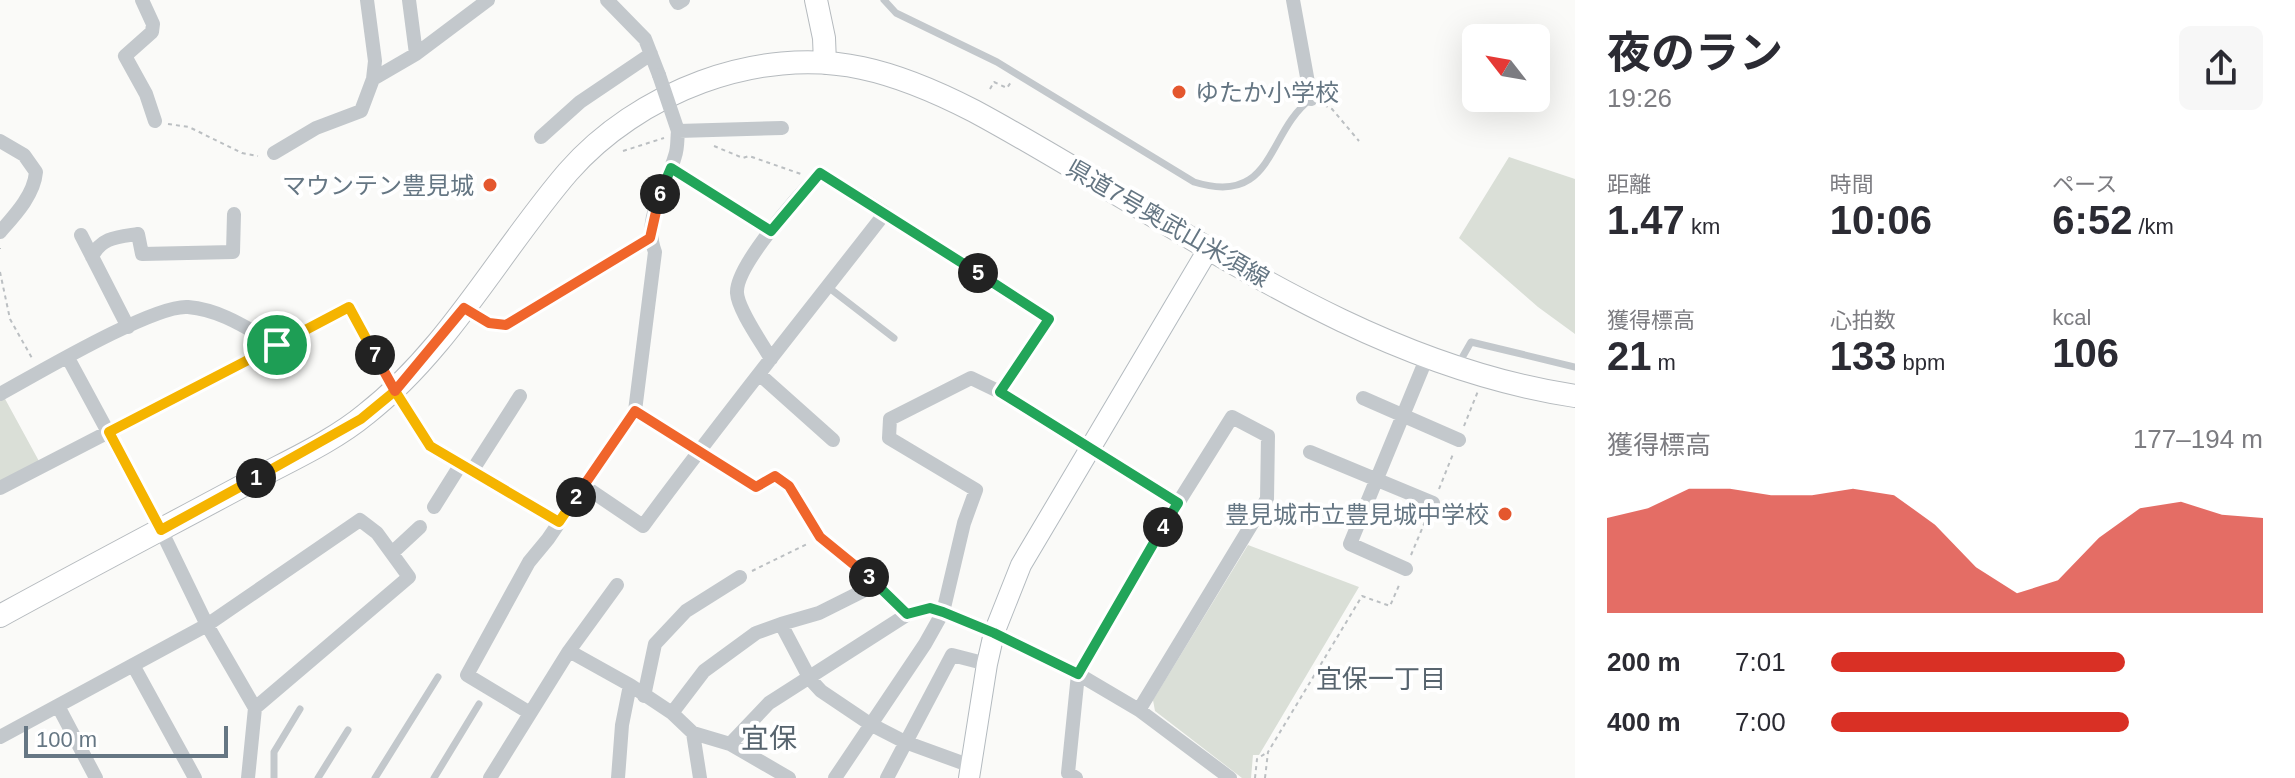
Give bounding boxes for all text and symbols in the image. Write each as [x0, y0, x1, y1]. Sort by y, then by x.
north arrow [1462, 24, 1550, 112]
map controls [1462, 24, 1550, 112]
button: share [2179, 26, 2263, 110]
text: 夜のラン [1607, 28, 1783, 77]
place label: ゆたか小学校 [1195, 79, 1339, 106]
marker: ゆたか小学校 [1170, 83, 1188, 101]
text: 19:26 [1607, 83, 1672, 113]
street label: 県道7号奥武山米須線 [1062, 154, 1274, 292]
place label: マウンテン豊見城 [282, 172, 474, 199]
text: 距離 [1607, 172, 1651, 197]
text: 時間 [1830, 172, 1874, 197]
text: ペース [2052, 172, 2117, 197]
pin: 6 [640, 174, 680, 214]
marker: マウンテン豊見城 [481, 176, 499, 194]
text: 6 [654, 181, 666, 206]
text: 1.47 [1607, 198, 1685, 242]
text: 10:06 [1830, 198, 1932, 242]
text: 6:52 [2052, 198, 2132, 242]
text: km [1685, 214, 1720, 239]
text: /km [2132, 214, 2174, 239]
pin: 5 [958, 253, 998, 293]
text: 5 [972, 260, 984, 285]
text: kcal [2052, 305, 2091, 330]
text: 獲得標高 [1607, 308, 1695, 333]
text: 心拍数 [1830, 308, 1896, 333]
pin [243, 311, 311, 379]
icon: arrive [255, 323, 299, 367]
text: 106 [2052, 331, 2119, 375]
text: 21 [1607, 334, 1652, 378]
text: 133 [1830, 334, 1896, 378]
pin: 7 [355, 335, 395, 375]
text: 7 [369, 342, 381, 367]
text: m [1652, 350, 1676, 375]
text: bpm [1896, 350, 1945, 375]
text: 177–194 m [2133, 424, 2263, 454]
text: 獲得標高 [1607, 430, 1711, 460]
pin: 1 [236, 458, 276, 498]
text: 1 [250, 465, 262, 490]
pin: 2 [556, 477, 596, 517]
text: 2 [570, 484, 582, 509]
place label: 豊見城市立豊見城中学校 [1225, 501, 1489, 528]
marker: 豊見城市立豊見城中学校 [1496, 505, 1514, 523]
pin: 4 [1143, 507, 1183, 547]
text: 4 [1157, 514, 1169, 539]
pin: 3 [849, 557, 889, 597]
text: 3 [863, 564, 875, 589]
text: 200 m [1607, 647, 1681, 677]
text: 7:01 [1735, 647, 1786, 677]
district label: 宜保一丁目 [1316, 664, 1446, 694]
text: 400 m [1607, 707, 1681, 737]
text: 7:00 [1735, 707, 1786, 737]
scale bar [24, 722, 228, 758]
district label: 宜保 [741, 723, 797, 754]
text: 100 m [36, 727, 97, 752]

